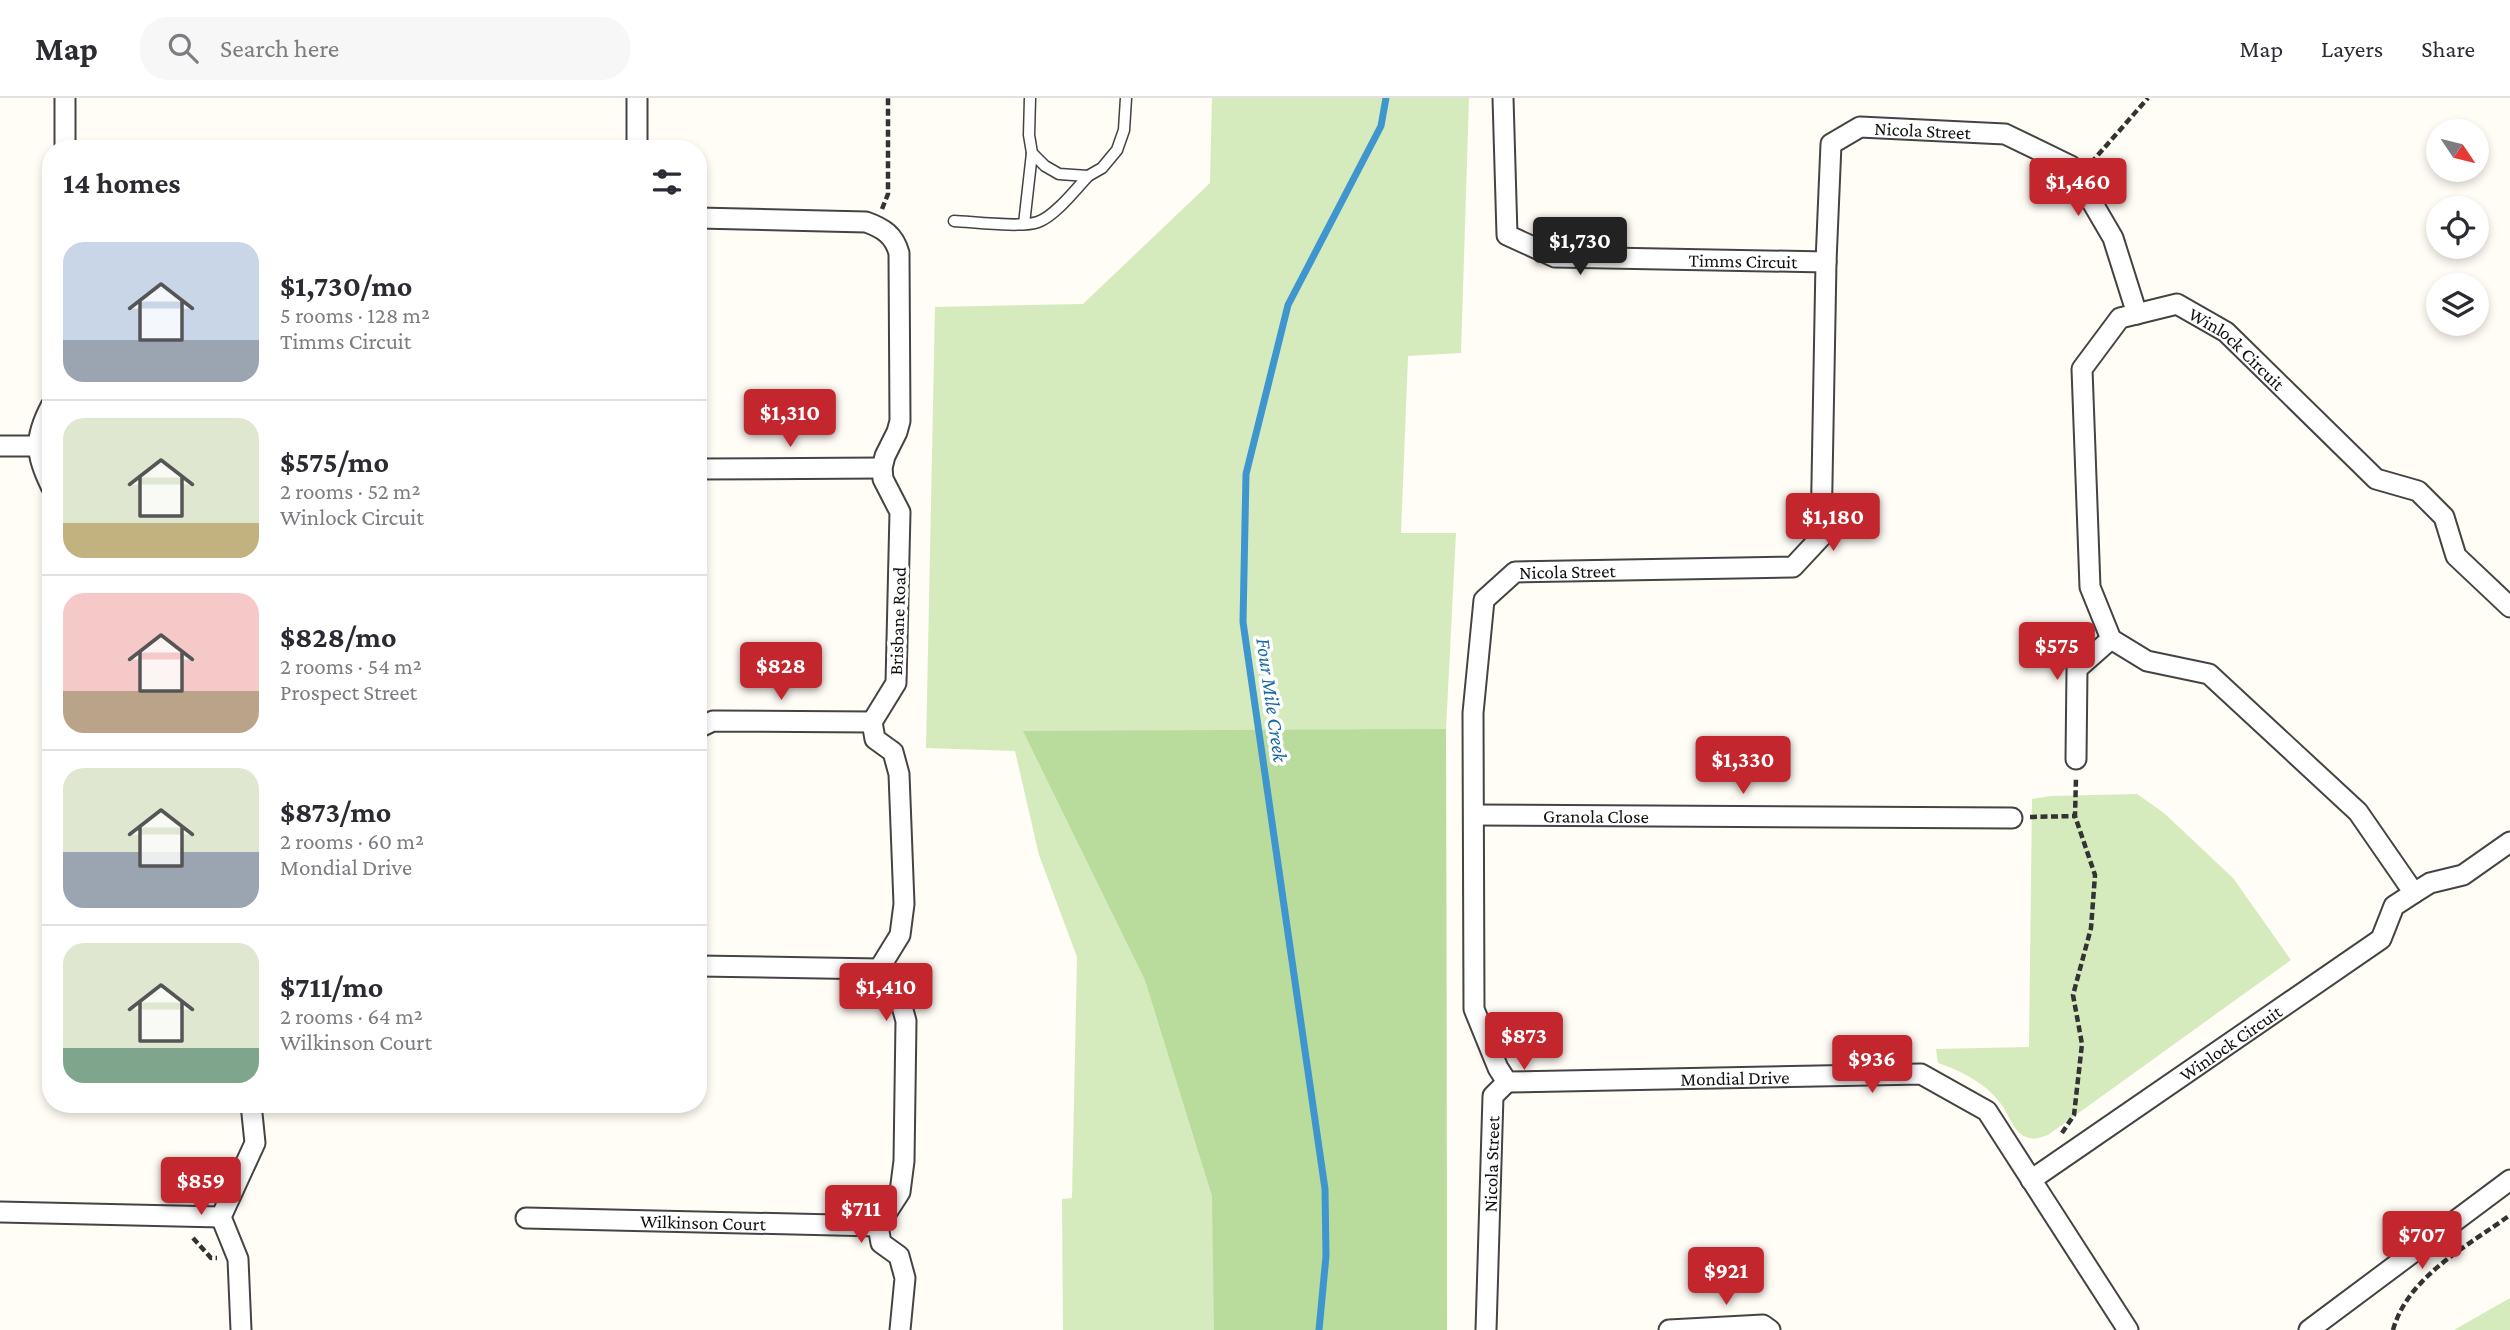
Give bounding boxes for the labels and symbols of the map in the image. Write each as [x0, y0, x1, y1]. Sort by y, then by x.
street label: Nicola Street [1874, 118, 1972, 143]
north arrow [2426, 119, 2488, 182]
pin: $1,460 [2021, 158, 2135, 218]
pin: $1,730 [1523, 218, 1637, 277]
street label: Timms Circuit [1689, 249, 1798, 272]
street label: Winlock Circuit [2185, 303, 2289, 395]
pin: $1,310 [733, 390, 847, 449]
pin: $1,180 [1776, 494, 1890, 553]
street label: Nicola Street [1519, 560, 1617, 583]
street label: Brisbane Road [885, 566, 910, 676]
pin: $575 [2016, 622, 2098, 682]
water label: Four Mile Creek [1251, 636, 1293, 764]
pin: $828 [740, 642, 822, 702]
pin: $1,330 [1686, 736, 1800, 796]
street label: Granola Close [1543, 805, 1649, 827]
pin: $1,410 [829, 964, 943, 1023]
street label: Winlock Circuit [2176, 1000, 2286, 1086]
pin: $873 [1483, 1012, 1565, 1072]
pin: $936 [1831, 1035, 1913, 1095]
street label: Mondial Drive [1680, 1067, 1790, 1090]
street label: Nicola Street [1480, 1115, 1503, 1213]
pin: $859 [160, 1158, 242, 1217]
pin: $711 [820, 1186, 902, 1245]
street label: Wilkinson Court [640, 1211, 767, 1234]
pin: $707 [2381, 1212, 2463, 1271]
pin: $921 [1685, 1248, 1767, 1307]

